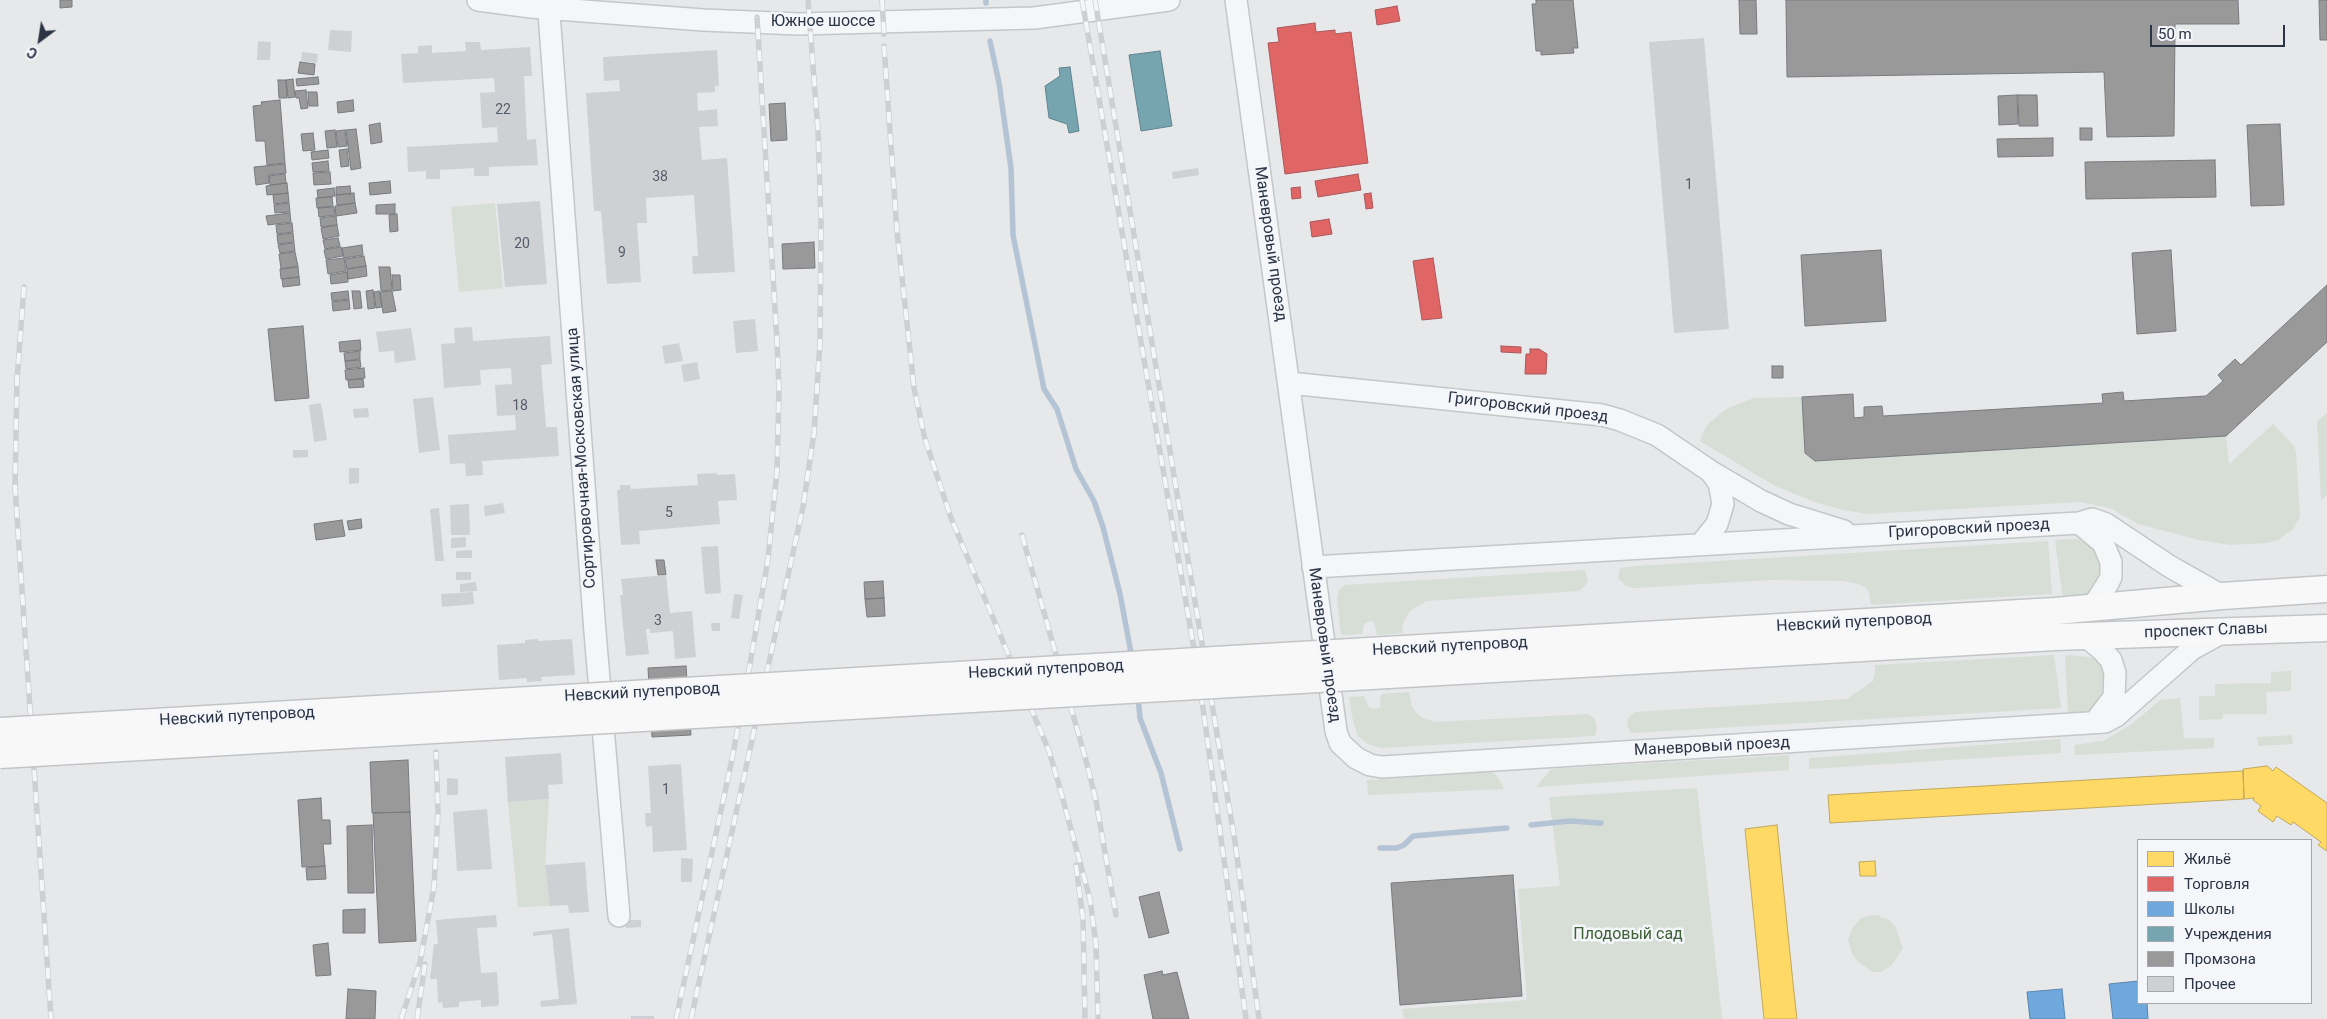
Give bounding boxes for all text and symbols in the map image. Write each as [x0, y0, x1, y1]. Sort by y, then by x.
street label: Южное шоссе [771, 12, 875, 32]
north arrow [15, 15, 65, 65]
scale bar [2152, 15, 2287, 47]
text: 50 m [2158, 25, 2192, 43]
text: С [24, 44, 40, 62]
house number: 22 [495, 102, 511, 118]
street label: Маневровый проезд [1250, 165, 1290, 323]
house number: 38 [652, 169, 668, 185]
house number: 1 [1685, 177, 1693, 193]
house number: 20 [514, 236, 530, 252]
house number: 9 [618, 245, 626, 261]
street label: Сортировочная-Московская улица [563, 327, 601, 589]
street label: Григоровский проезд [1447, 389, 1609, 427]
house number: 18 [512, 398, 528, 414]
house number: 5 [665, 505, 673, 521]
street label: Григоровский проезд [1888, 515, 2050, 543]
street label: Маневровый проезд [1304, 566, 1344, 724]
street label: Невский путепровод [1776, 609, 1932, 637]
house number: 3 [654, 613, 662, 629]
street label: проспект Славы [2144, 619, 2268, 643]
street label: Невский путепровод [1372, 633, 1528, 661]
street label: Невский путепровод [968, 656, 1124, 684]
street label: Невский путепровод [564, 679, 720, 707]
street label: Невский путепровод [159, 703, 315, 731]
street label: Маневровый проезд [1634, 733, 1790, 761]
house number: 1 [662, 782, 670, 798]
legend [2137, 839, 2312, 1004]
text: Жильё [2184, 850, 2231, 868]
text: Торговля [2184, 875, 2249, 893]
text: Школы [2184, 900, 2235, 918]
park label: Плодовый сад [1573, 925, 1683, 945]
text: Учреждения [2184, 925, 2272, 943]
text: Промзона [2184, 950, 2256, 968]
text: Прочее [2184, 975, 2236, 993]

